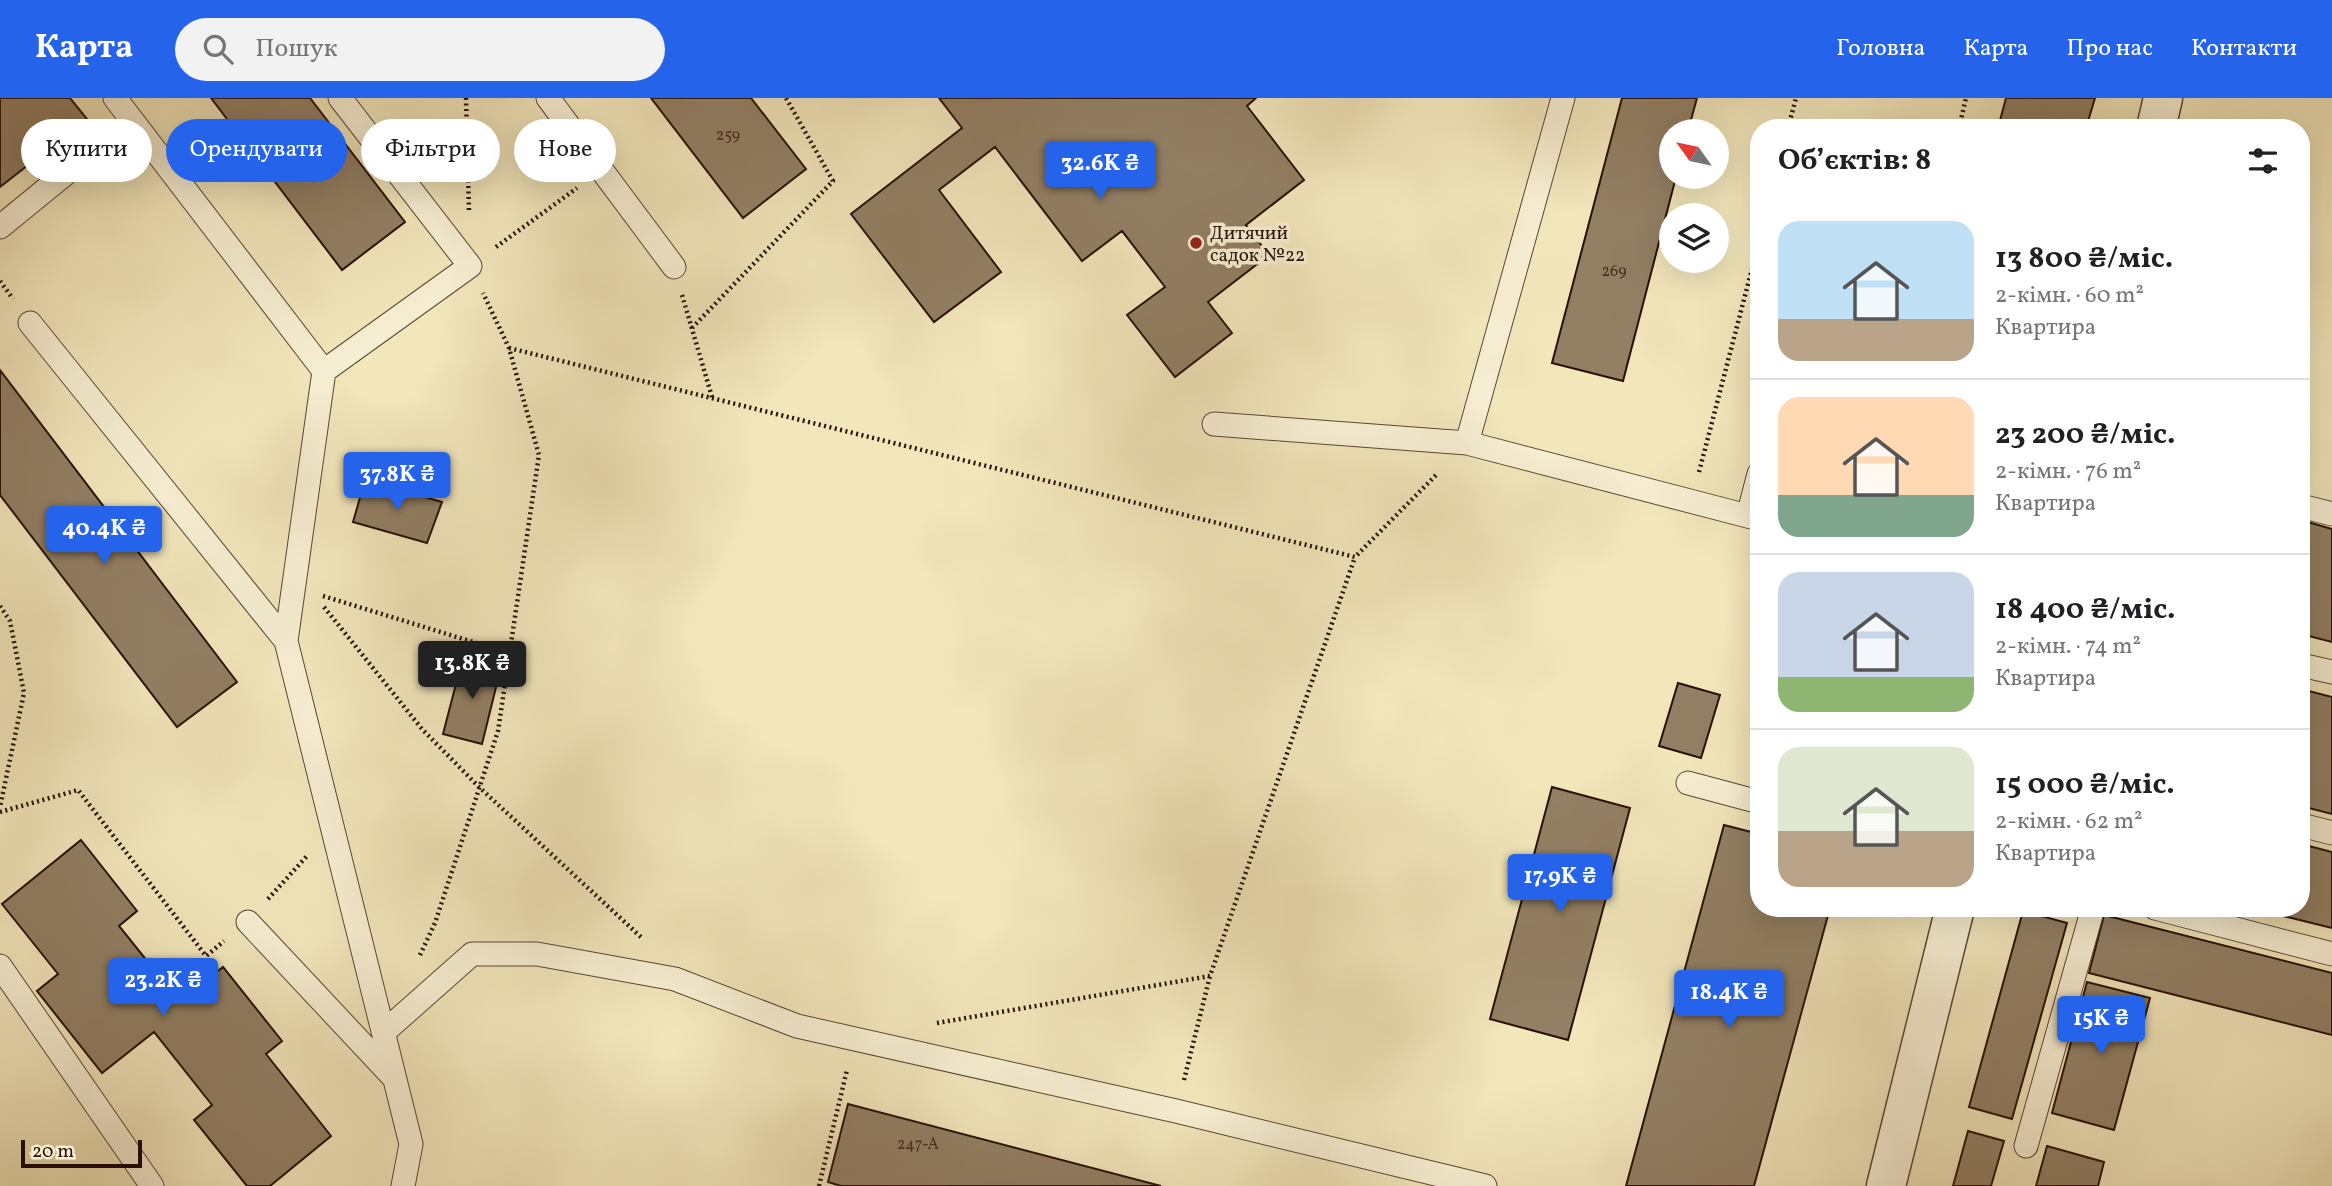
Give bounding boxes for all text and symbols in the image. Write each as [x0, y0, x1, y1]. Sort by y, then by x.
search box [175, 18, 665, 81]
text: Карта [35, 26, 133, 72]
icon: search [199, 30, 237, 68]
text: Пошук [255, 31, 338, 67]
text: Головна [1836, 32, 1925, 66]
text: Карта [1963, 32, 2029, 66]
text: Про нас [2067, 32, 2153, 66]
text: Контакти [2191, 32, 2297, 66]
chip: Купити [21, 119, 152, 182]
chip: Орендувати [166, 119, 347, 182]
chip: Фільтри [361, 119, 500, 182]
chip: Нове [514, 119, 616, 182]
north arrow [1659, 119, 1729, 189]
map controls [1659, 119, 1729, 273]
house number: 259 [716, 125, 740, 147]
text: Об’єктів: 8 [1778, 140, 1931, 182]
pin: 32.6K ₴ [1035, 141, 1165, 201]
icon: filters [2244, 142, 2282, 180]
text: 32.6K ₴ [1061, 148, 1139, 180]
button: layers [1659, 203, 1729, 273]
place label: Дитячий садок №22 [1210, 221, 1305, 269]
marker: Дитячий садок №22 [1188, 235, 1204, 251]
text: 13 800 ₴/міс. [1995, 238, 2173, 280]
icon: home [1834, 249, 1918, 333]
house number: 269 [1602, 261, 1627, 283]
text: 2-кімн. · 60 m² [1995, 280, 2144, 312]
text: Квартира [1995, 312, 2096, 344]
text: 23 200 ₴/міс. [1995, 414, 2176, 456]
icon: home [1834, 425, 1918, 509]
pin: 37.8K ₴ [332, 452, 462, 512]
text: 2-кімн. · 76 m² [1995, 456, 2141, 488]
text: 37.8K ₴ [359, 459, 435, 491]
text: Квартира [1995, 488, 2096, 520]
pin: 40.4K ₴ [39, 506, 169, 566]
text: 40.4K ₴ [62, 513, 146, 545]
text: 18 400 ₴/міс. [1995, 589, 2176, 631]
icon: home [1834, 600, 1918, 684]
text: 2-кімн. · 74 m² [1995, 631, 2141, 663]
pin: 13.8K ₴ [407, 642, 537, 701]
text: 13.8K ₴ [434, 648, 510, 680]
text: Квартира [1995, 663, 2096, 695]
text: 15 000 ₴/міс. [1995, 764, 2175, 806]
icon: home [1834, 775, 1918, 859]
text: 2-кімн. · 62 m² [1995, 806, 2143, 838]
text: Квартира [1995, 838, 2096, 870]
pin: 17.9K ₴ [1495, 854, 1625, 914]
text: 17.9K ₴ [1524, 861, 1596, 893]
pin: 23.2K ₴ [98, 958, 228, 1018]
text: 23.2K ₴ [124, 965, 202, 997]
pin: 18.4K ₴ [1664, 970, 1794, 1030]
text: 18.4K ₴ [1690, 977, 1768, 1009]
pin: 15K ₴ [2052, 996, 2150, 1056]
text: 15K ₴ [2073, 1003, 2129, 1035]
house number: 247-А [897, 1134, 939, 1156]
scale bar [21, 1137, 142, 1169]
text: 20 m [32, 1139, 74, 1165]

